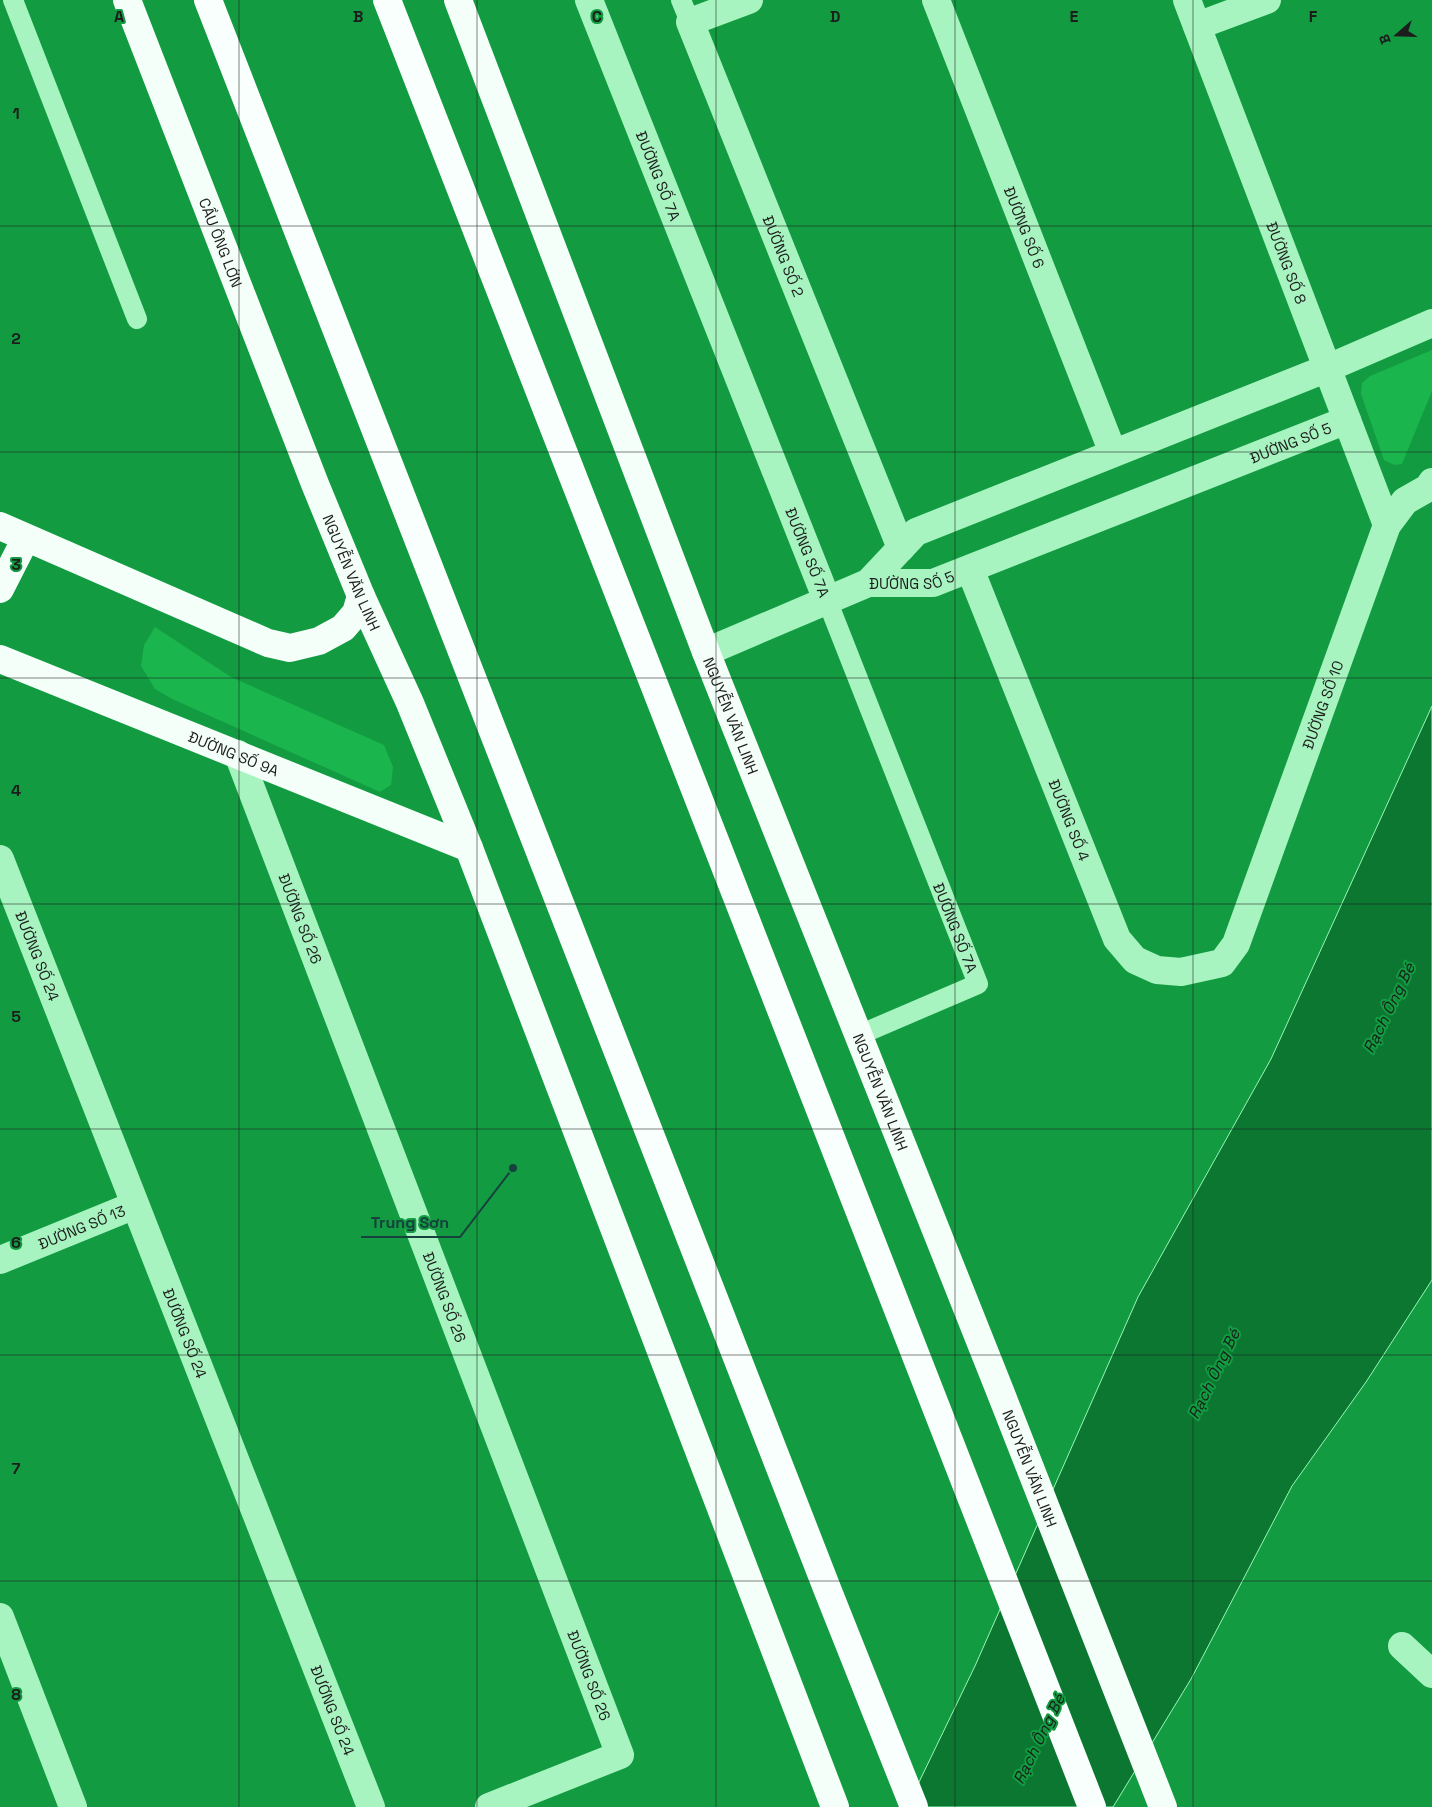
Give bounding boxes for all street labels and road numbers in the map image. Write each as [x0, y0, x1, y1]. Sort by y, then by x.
street label: ĐƯỜNG SỐ 7A [632, 128, 685, 224]
street label: ĐƯỜNG SỐ 6 [1000, 184, 1049, 271]
street label: CẦU ÔNG LỚN [195, 195, 247, 290]
street label: ĐƯỜNG SỐ 2 [759, 212, 809, 299]
street label: ĐƯỜNG SỐ 8 [1263, 219, 1311, 306]
street label: ĐƯỜNG SỐ 5 [1247, 418, 1334, 467]
street label: ĐƯỜNG SỐ 7A [782, 504, 835, 600]
street label: NGUYỄN VĂN LINH [319, 511, 385, 634]
street label: ĐƯỜNG SỐ 5 [869, 566, 957, 593]
street label: NGUYỄN VĂN LINH [699, 654, 763, 777]
street label: ĐƯỜNG SỐ 10 [1298, 658, 1347, 752]
street label: ĐƯỜNG SỐ 9A [186, 726, 282, 780]
street label: ĐƯỜNG SỐ 4 [1045, 776, 1094, 864]
street label: ĐƯỜNG SỐ 26 [275, 870, 327, 966]
street label: ĐƯỜNG SỐ 7A [930, 880, 982, 976]
street label: ĐƯỜNG SỐ 24 [12, 908, 64, 1004]
street label: NGUYỄN VĂN LINH [849, 1031, 913, 1153]
street label: ĐƯỜNG SỐ 13 [35, 1201, 128, 1253]
street label: ĐƯỜNG SỐ 26 [419, 1249, 471, 1345]
street label: ĐƯỜNG SỐ 24 [159, 1285, 212, 1381]
street label: NGUYỄN VĂN LINH [999, 1407, 1062, 1530]
street label: ĐƯỜNG SỐ 26 [564, 1627, 615, 1723]
street label: ĐƯỜNG SỐ 24 [307, 1662, 359, 1758]

